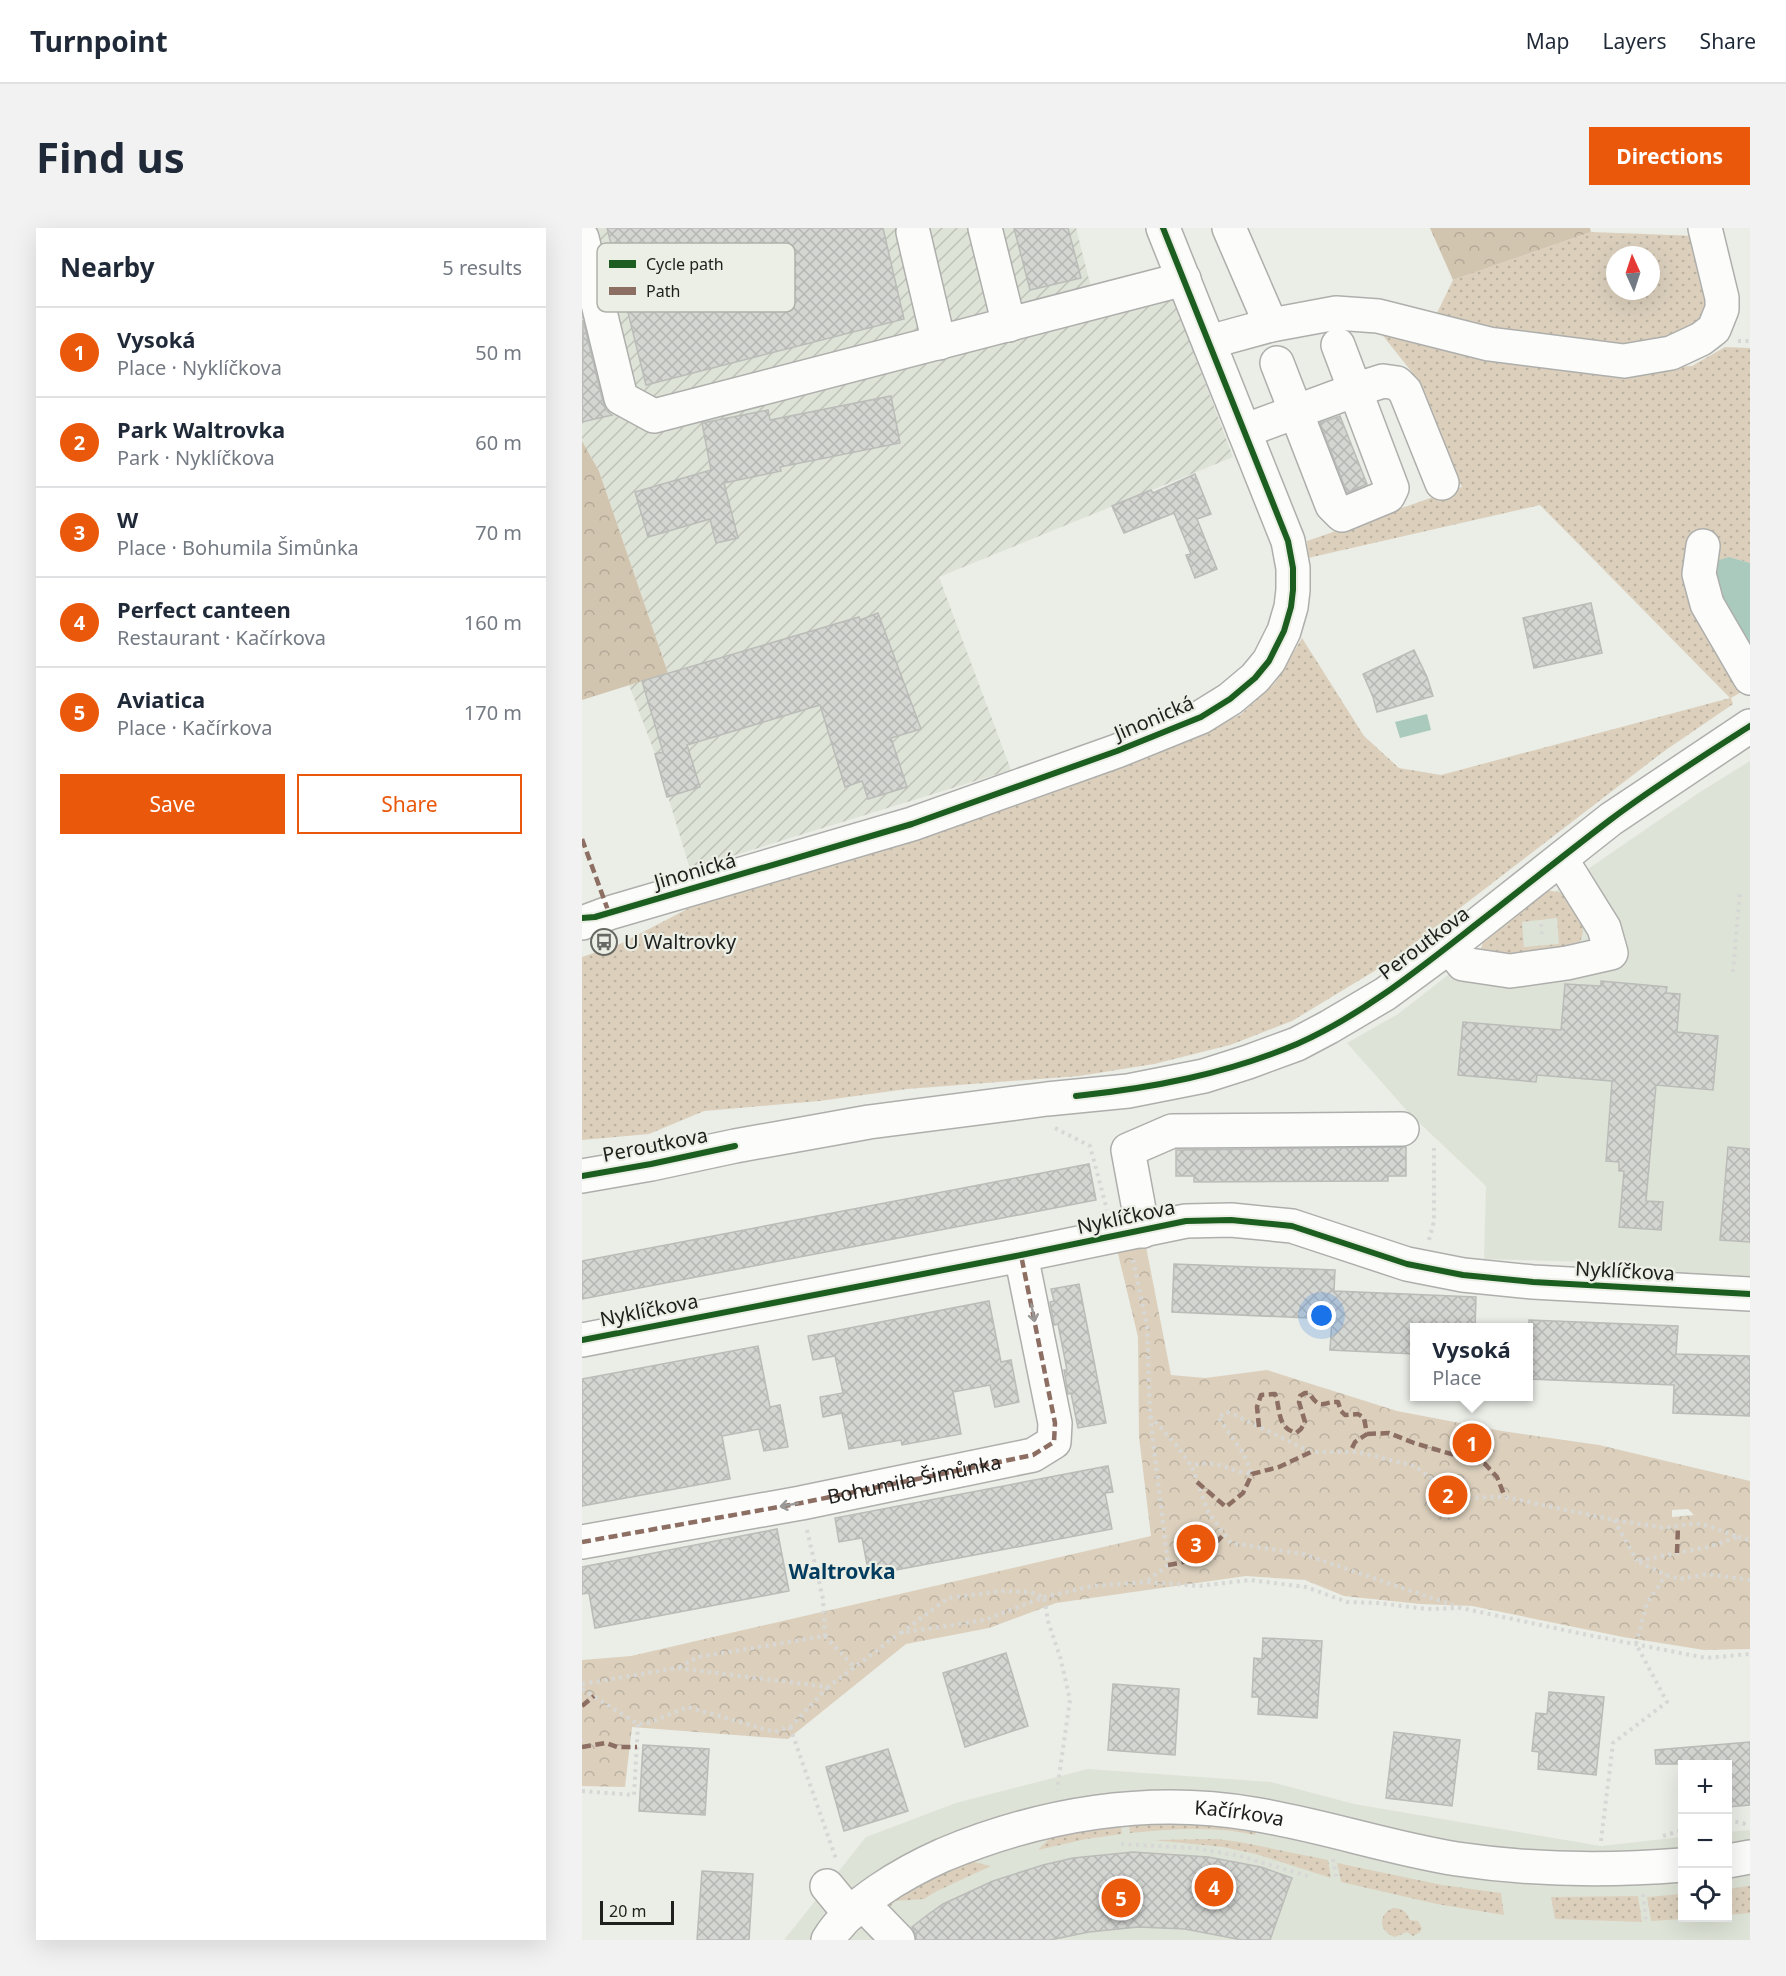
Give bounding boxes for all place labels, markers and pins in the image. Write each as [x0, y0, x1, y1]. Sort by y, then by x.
bus stop icon: U Waltrovky [589, 927, 619, 957]
place label: U Waltrovky [624, 928, 737, 955]
pin: 1 [1452, 1420, 1492, 1466]
pin: 2 [1428, 1472, 1468, 1518]
pin: 3 [1176, 1522, 1216, 1566]
pin: 4 [1194, 1864, 1234, 1910]
pin: 5 [1102, 1876, 1140, 1920]

